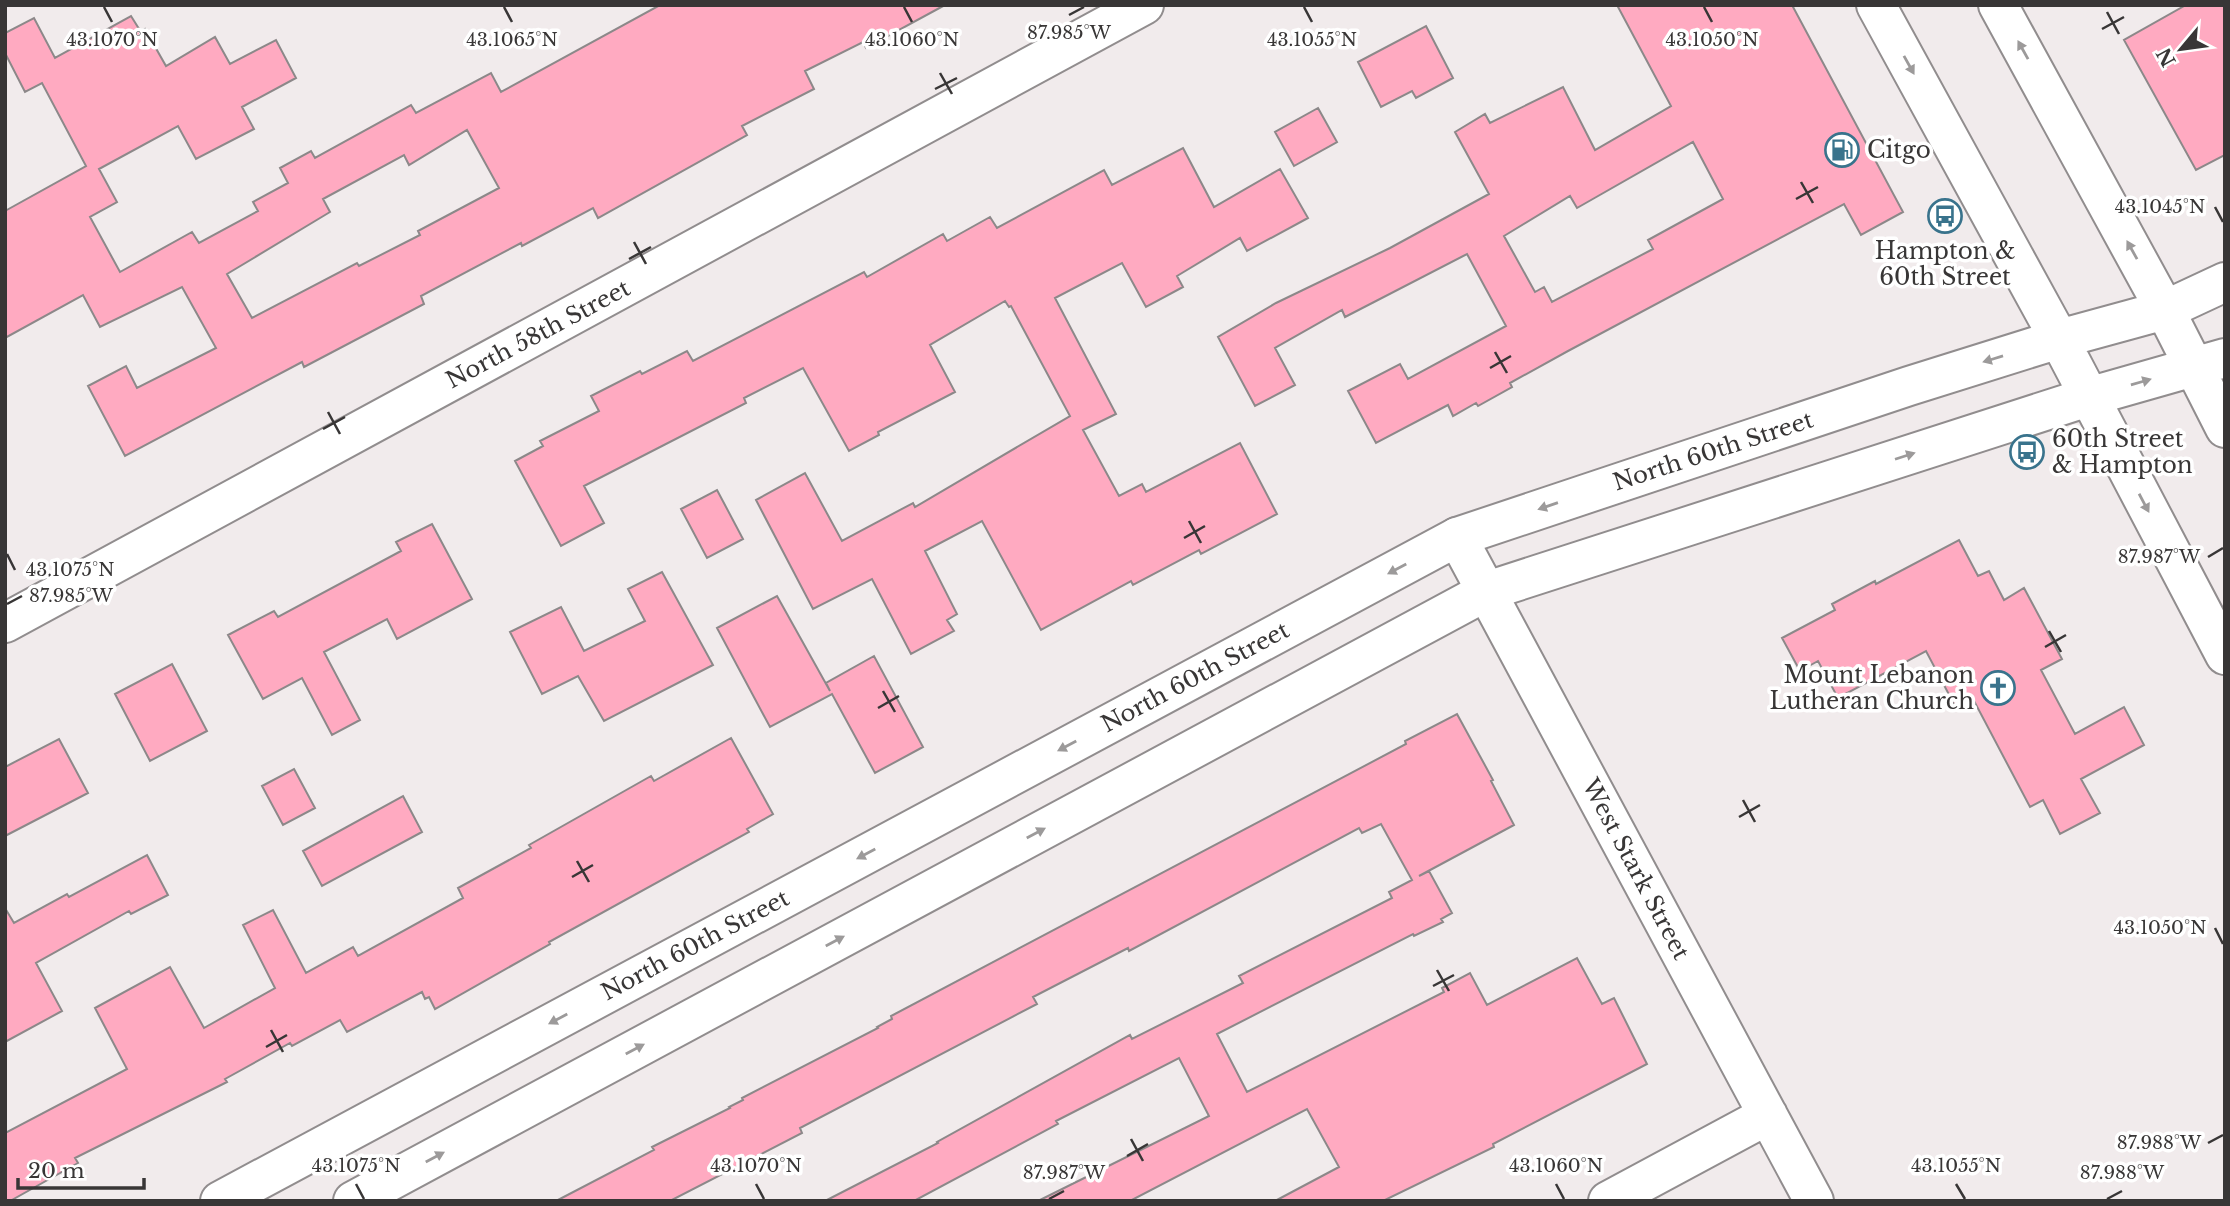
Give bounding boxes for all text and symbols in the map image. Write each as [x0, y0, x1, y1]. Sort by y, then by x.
north arrow [2146, 14, 2216, 84]
text: 87.985°W [1027, 22, 1112, 44]
text: 43.1070°N [66, 29, 158, 51]
text: 43.1065°N [466, 29, 558, 51]
text: 43.1060°N [865, 29, 959, 51]
text: 43.1055°N [1267, 29, 1357, 51]
text: 43.1050°N [1666, 29, 1758, 51]
one-way arrow [2017, 40, 2029, 60]
text: N [2152, 43, 2181, 70]
one-way arrow [1903, 55, 1914, 75]
fuel station icon: Citgo [1823, 131, 1861, 169]
place label: Citgo [1867, 136, 1931, 164]
text: 43.1045°N [2115, 196, 2205, 218]
bus stop icon: Hampton & 60th Street [1926, 197, 1964, 235]
place label: Hampton & 60th Street [1875, 237, 2015, 291]
one-way arrow [2126, 240, 2137, 260]
street label: North 58th Street [441, 274, 635, 394]
one-way arrow [1983, 355, 2004, 365]
one-way arrow [2131, 377, 2152, 387]
street label: North 60th Street [1609, 405, 1817, 497]
place label: 60th Street & Hampton [2052, 425, 2193, 479]
bus stop icon: 60th Street & Hampton [2008, 433, 2046, 471]
one-way arrow [1894, 451, 1915, 461]
one-way arrow [2138, 493, 2150, 513]
one-way arrow [1537, 501, 1558, 512]
text: 87.987°W [2118, 546, 2201, 568]
text: 43.1075°N [26, 559, 114, 581]
one-way arrow [1387, 563, 1406, 575]
text: 87.985°W [29, 585, 114, 607]
street label: North 60th Street [1096, 616, 1294, 738]
place label: Mount Lebanon Lutheran Church [1769, 661, 1974, 715]
church icon: Mount Lebanon Lutheran Church [1979, 669, 2017, 707]
one-way arrow [1057, 740, 1076, 752]
street label: West Stark Street [1576, 773, 1696, 965]
one-way arrow [1026, 828, 1046, 840]
one-way arrow [856, 848, 876, 860]
street label: North 60th Street [596, 884, 794, 1006]
text: 43.1050°N [2114, 917, 2206, 939]
one-way arrow [825, 935, 845, 947]
one-way arrow [548, 1014, 568, 1025]
one-way arrow [625, 1043, 645, 1055]
text: 87.988°W [2117, 1132, 2202, 1154]
scale bar [18, 1146, 144, 1190]
one-way arrow [425, 1151, 444, 1163]
text: 43.1075°N [312, 1155, 400, 1177]
text: 43.1070°N [710, 1155, 802, 1177]
text: 43.1060°N [1509, 1155, 1603, 1177]
text: 43.1055°N [1911, 1155, 2001, 1177]
text: 20 m [28, 1158, 85, 1184]
text: 87.987°W [1023, 1162, 1106, 1184]
text: 87.988°W [2080, 1162, 2165, 1184]

